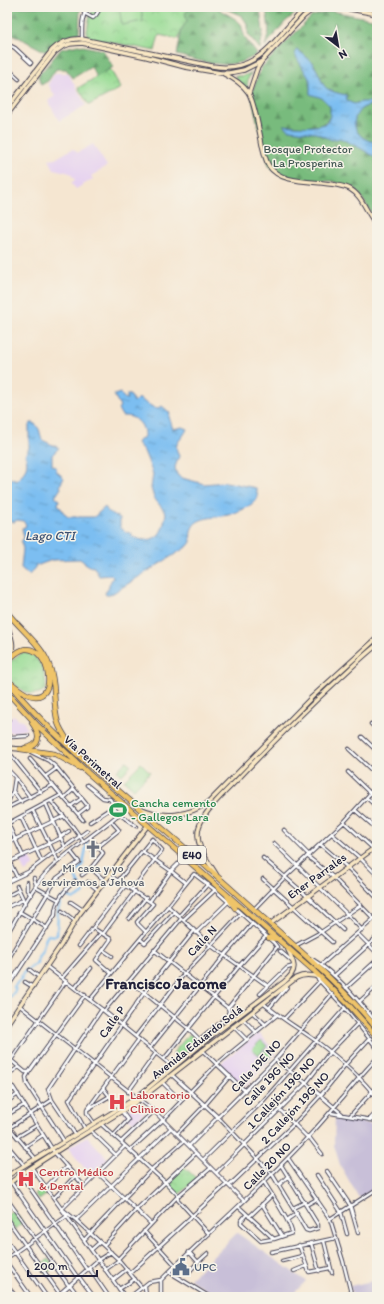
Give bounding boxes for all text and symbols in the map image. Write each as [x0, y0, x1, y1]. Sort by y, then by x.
north arrow [318, 26, 358, 66]
text: N [336, 47, 349, 62]
park label: Bosque Protector La Prosperina [263, 142, 353, 170]
water label: Lago CTI [25, 528, 77, 543]
street label: Vía Perimetral [61, 732, 125, 792]
place label: Cancha cemento - Gallegos Lara [131, 796, 216, 824]
sports icon: Cancha cemento - Gallegos Lara [108, 800, 128, 820]
church icon: Mi casa y yo serviremos a Jehova [83, 839, 103, 859]
road number: E40 [178, 846, 206, 864]
street label: Ener Parrales [285, 850, 349, 902]
place label: Mi casa y yo serviremos a Jehova [42, 861, 145, 889]
street label: Calle N [184, 923, 220, 959]
district label: Francisco Jacome [105, 974, 227, 993]
street label: Avenida Eduardo Solá [149, 1002, 246, 1082]
street label: Calle P [96, 1003, 128, 1041]
street label: Calle 19E NO [228, 1036, 284, 1095]
street label: Calle 19G NO [240, 1049, 298, 1109]
street label: 1 Callejón 19G NO [244, 1054, 318, 1132]
street label: 2 Callejón 19G NO [258, 1069, 332, 1147]
place label: Laboratorio Clinico [130, 1088, 190, 1116]
hospital icon: Laboratorio Clinico [107, 1092, 127, 1112]
street label: Calle 20 NO [240, 1139, 294, 1193]
place label: Centro Médico & Dental [39, 1165, 114, 1193]
hospital icon: Centro Médico & Dental [16, 1169, 36, 1189]
scale bar [28, 1252, 97, 1278]
public building icon: UPC [171, 1257, 191, 1277]
text: 200 m [34, 1259, 68, 1273]
place label: UPC [194, 1260, 217, 1274]

